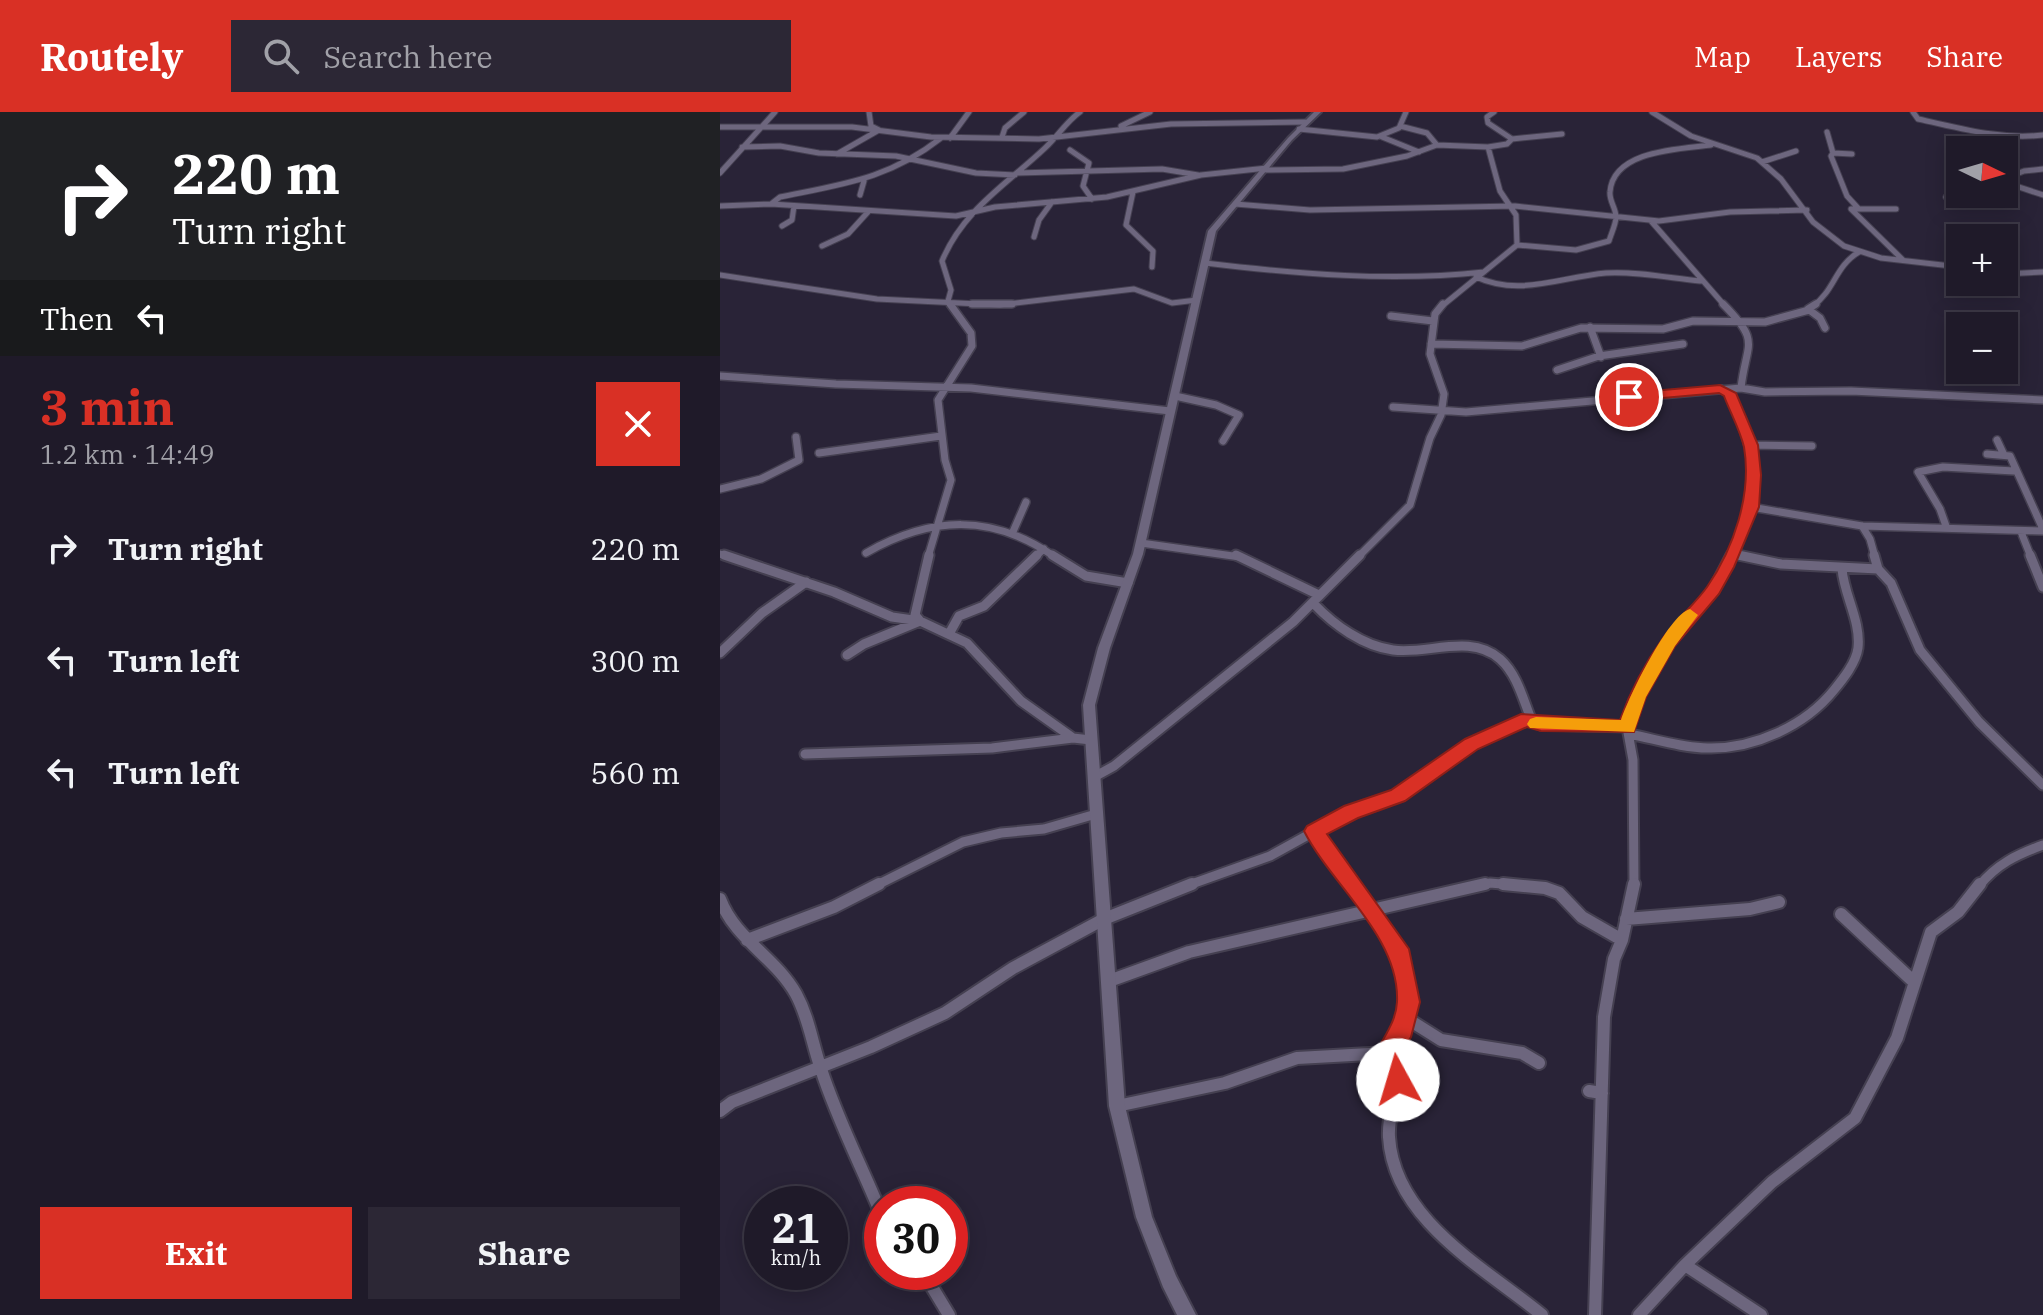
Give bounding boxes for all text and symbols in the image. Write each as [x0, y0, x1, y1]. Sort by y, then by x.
search box [231, 20, 791, 92]
text: Routely [40, 32, 183, 81]
icon: search [259, 34, 303, 78]
text: Search here [323, 37, 492, 76]
text: Map [1694, 38, 1751, 75]
text: Layers [1795, 38, 1882, 75]
text: Share [1926, 38, 2003, 75]
north arrow [1946, 136, 2018, 208]
map controls [1946, 136, 2018, 384]
text: 220 m [172, 137, 340, 209]
icon: right [40, 144, 144, 248]
text: Turn right [172, 207, 346, 254]
button: + [1946, 224, 2018, 296]
icon: left [130, 296, 174, 340]
text: Then [40, 299, 114, 338]
button: − [1946, 312, 2018, 384]
pin [1595, 363, 1663, 431]
icon: arrive [1607, 375, 1651, 419]
text: 3 min [40, 376, 174, 438]
button: close [596, 382, 680, 466]
text: 1.2 km · 14:49 [40, 437, 215, 471]
icon: right [40, 526, 84, 570]
text: Turn right [108, 529, 263, 568]
text: 220 m [590, 529, 680, 568]
icon: left [40, 638, 84, 682]
text: Turn left [108, 641, 240, 680]
text: 300 m [590, 641, 680, 680]
icon: left [40, 750, 84, 794]
text: Turn left [108, 753, 240, 792]
text: 560 m [590, 753, 680, 792]
position arrow [1356, 1038, 1440, 1122]
speed limit sign: 30 [864, 1186, 968, 1290]
text: 21 [772, 1202, 820, 1254]
button: Exit [40, 1207, 352, 1299]
button: Share [368, 1207, 680, 1299]
text: km/h [771, 1244, 821, 1271]

